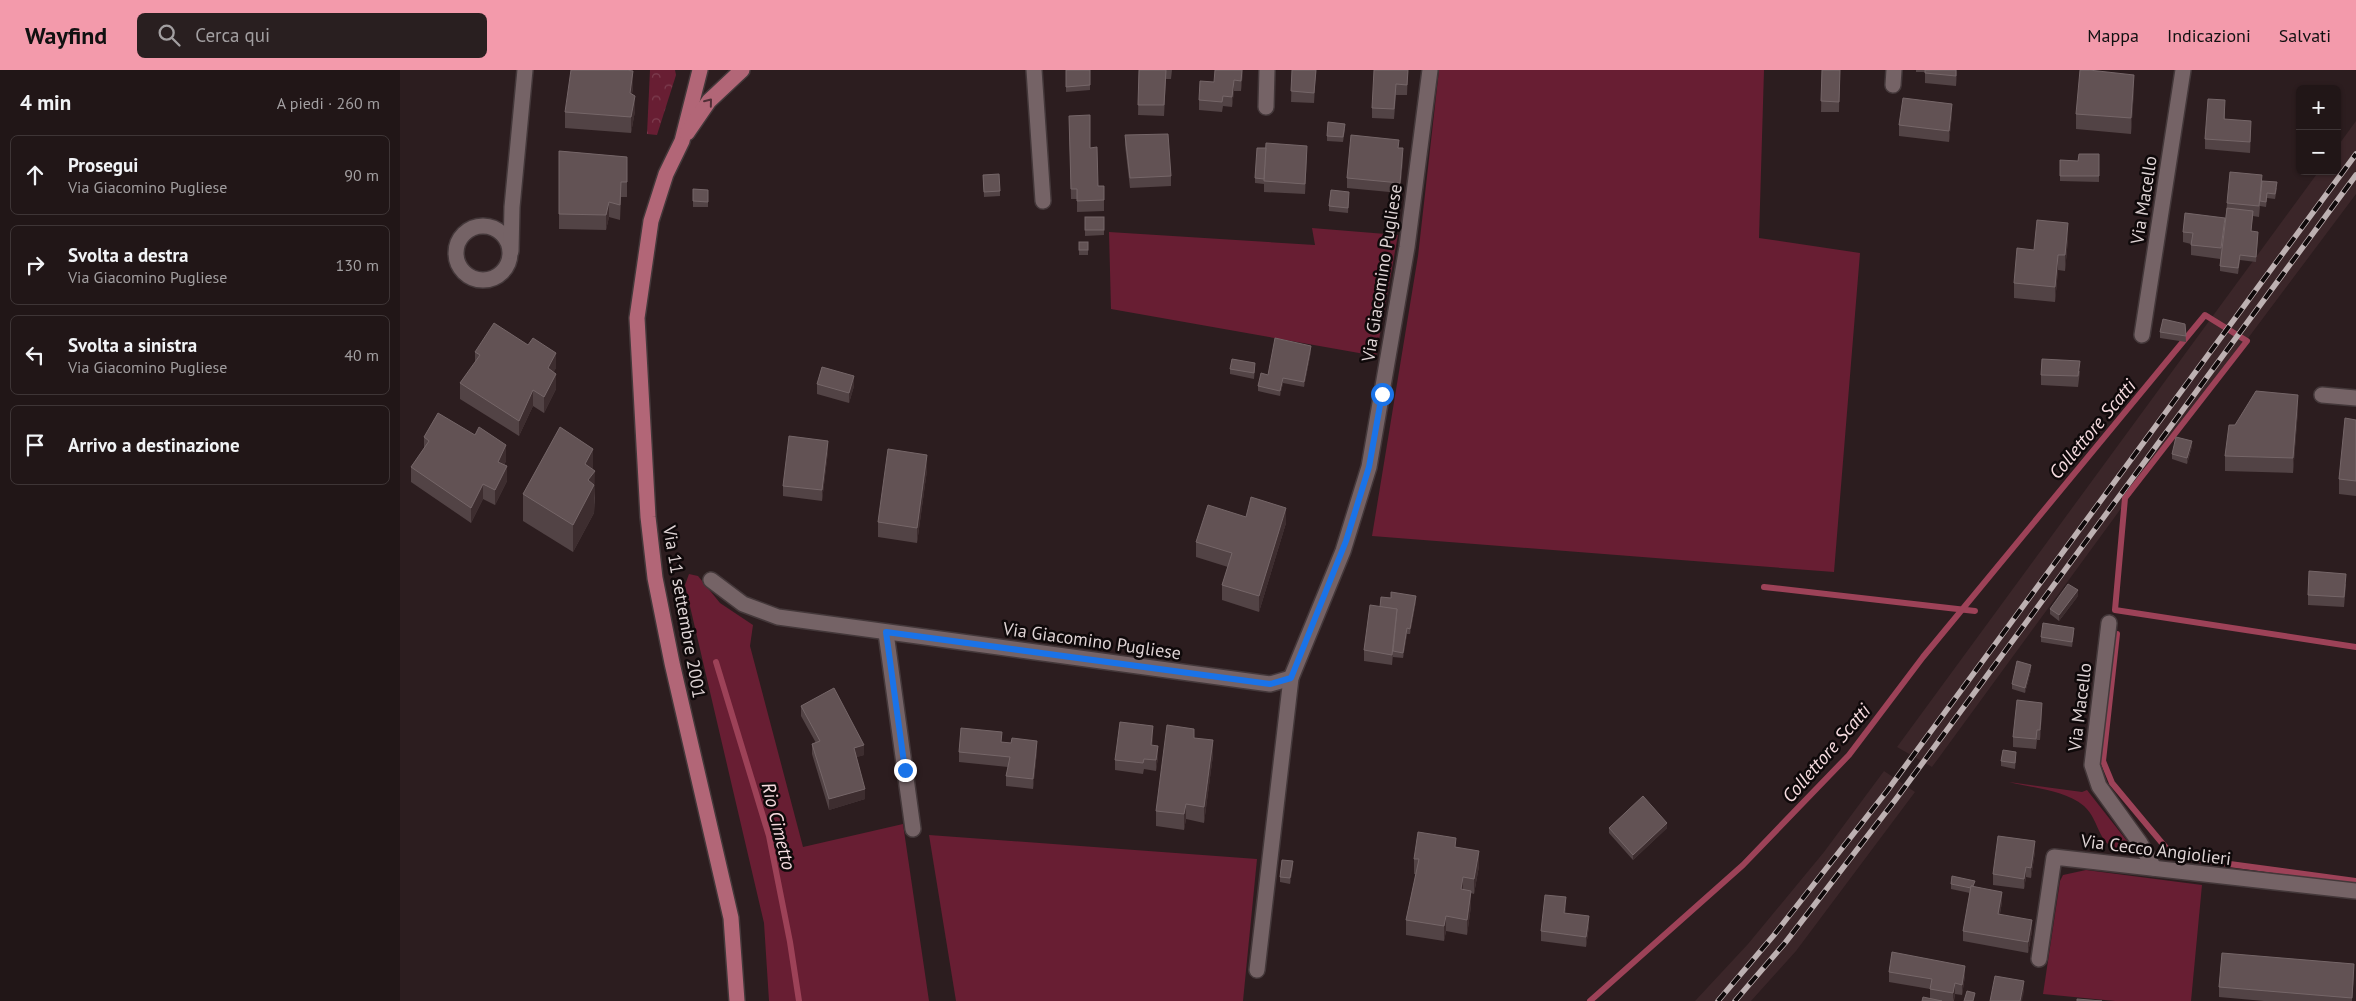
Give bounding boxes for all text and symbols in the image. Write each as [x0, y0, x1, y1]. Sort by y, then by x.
search box [137, 13, 487, 58]
text: Wayfind [25, 20, 107, 51]
icon: search [155, 21, 183, 49]
text: Cerca qui [195, 23, 270, 47]
text: Mappa [2087, 24, 2139, 47]
text: Indicazioni [2167, 24, 2251, 47]
text: Salvati [2279, 24, 2331, 47]
map controls [2296, 85, 2341, 175]
button: + [2296, 85, 2341, 130]
text: 4 min [20, 89, 71, 116]
text: A piedi · 260 m [277, 93, 380, 113]
one-way arrow [703, 99, 712, 108]
button: − [2296, 130, 2341, 175]
text: Prosegui [68, 153, 138, 177]
street label: Via Macello [2125, 154, 2162, 247]
icon: ahead [21, 161, 49, 189]
text: 90 m [344, 165, 379, 185]
text: Via Giacomino Pugliese [68, 177, 227, 197]
street label: Via Giacomino Pugliese [1356, 183, 1407, 364]
text: Svolta a destra [68, 243, 189, 267]
icon: right [21, 251, 49, 279]
text: 130 m [336, 255, 379, 275]
text: Via Giacomino Pugliese [68, 267, 227, 287]
text: Svolta a sinistra [68, 333, 197, 357]
icon: left [21, 341, 49, 369]
text: 40 m [344, 345, 379, 365]
text: Via Giacomino Pugliese [68, 357, 227, 377]
water label: Collettore Scatti [2043, 373, 2141, 484]
route start [1371, 383, 1394, 406]
icon: arrive [21, 431, 49, 459]
text: Arrivo a destinazione [68, 433, 240, 457]
street label: Via 11 settembre 2001 [658, 523, 711, 700]
street label: Via Giacomino Pugliese [1001, 616, 1182, 664]
street label: Via Macello [2063, 661, 2096, 753]
water label: Collettore Scatti [1777, 698, 1876, 807]
route end [894, 759, 917, 782]
water label: Rio Cimetto [757, 780, 801, 872]
street label: Via Cecco Angiolieri [2079, 829, 2233, 870]

